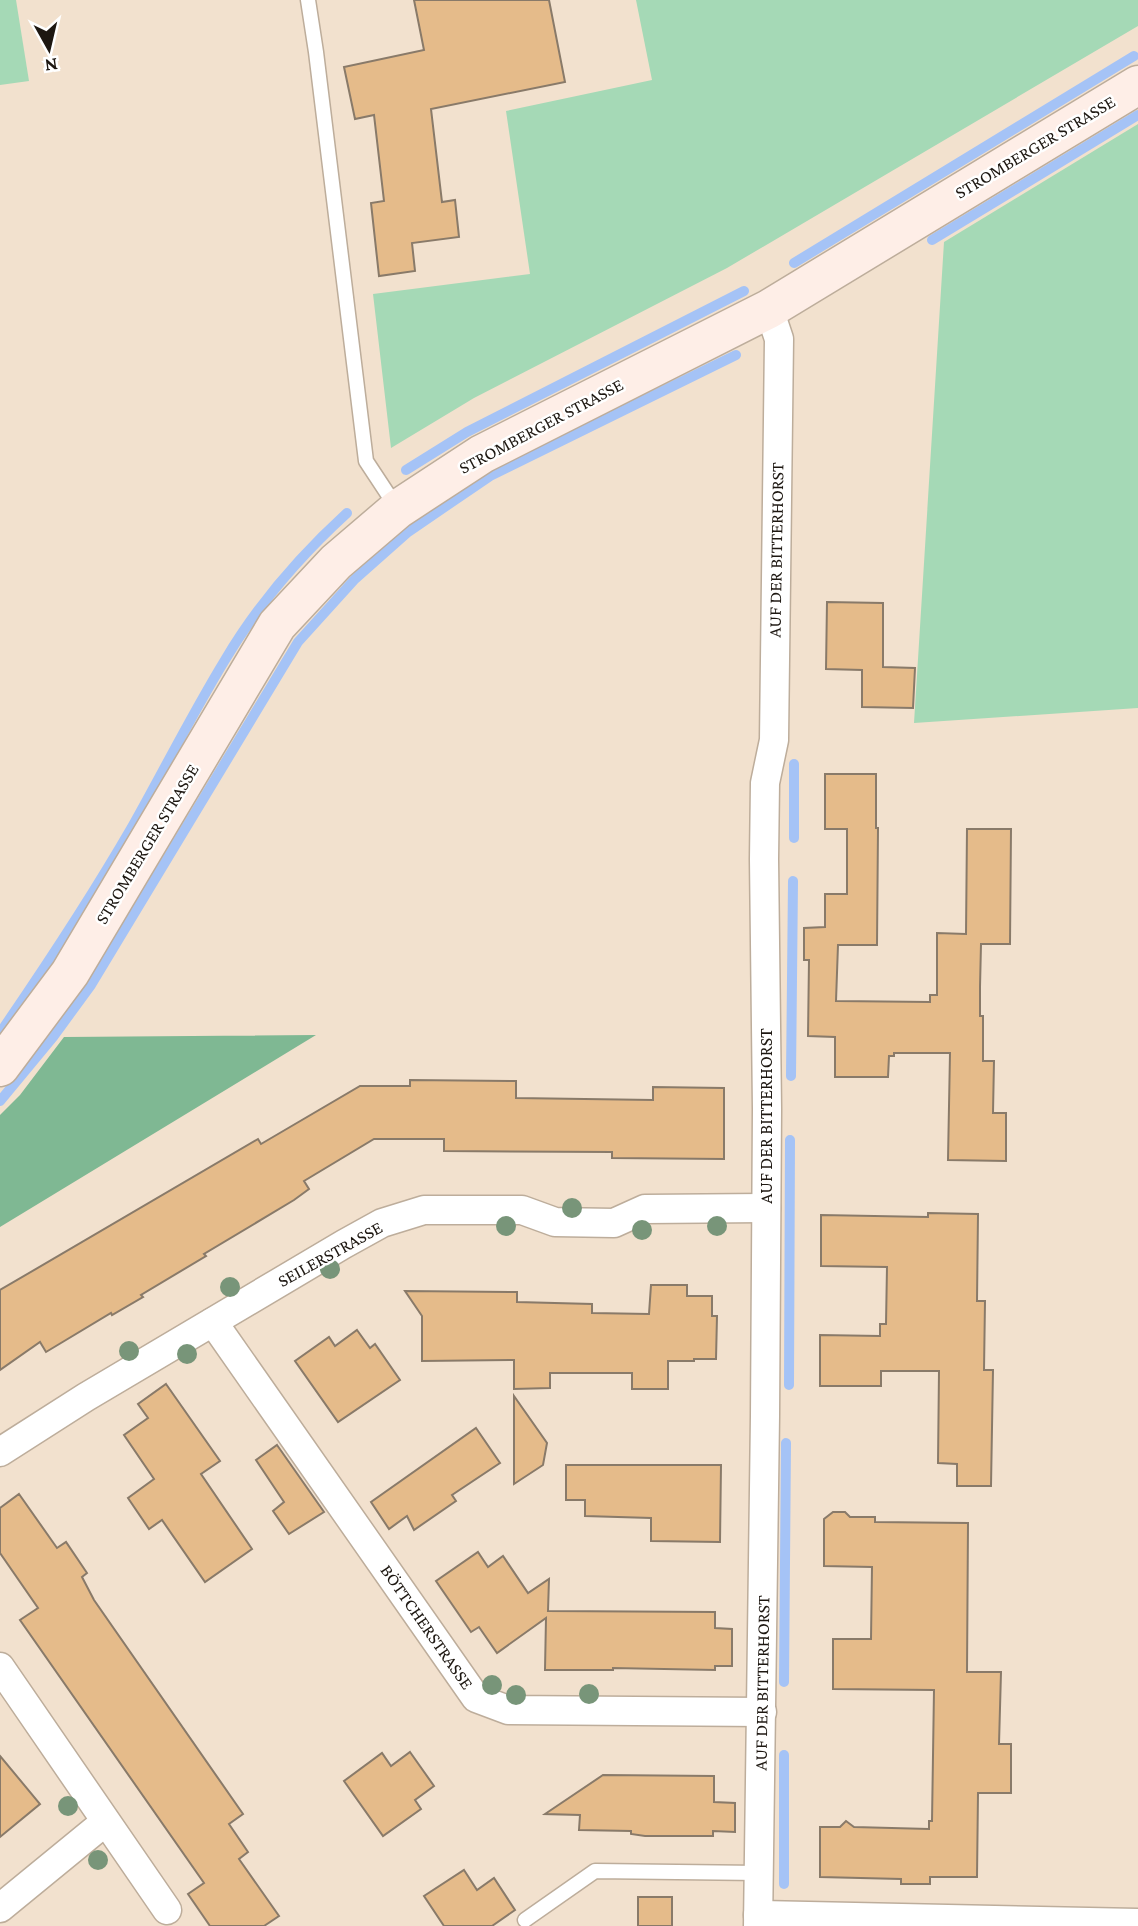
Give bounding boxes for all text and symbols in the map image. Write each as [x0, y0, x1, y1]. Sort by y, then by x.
north arrow [14, 14, 84, 84]
text: N [43, 54, 59, 77]
street label: STROMBERGER STRASSE [951, 91, 1119, 203]
street label: STROMBERGER STRASSE [455, 374, 627, 478]
street label: AUF DER BITTERHORST [764, 462, 788, 638]
street label: STROMBERGER STRASSE [91, 760, 203, 928]
street label: AUF DER BITTERHORST [756, 1028, 776, 1204]
street label: SEILERSTRASSE [274, 1217, 386, 1291]
street label: BÖTTCHERSTRASSE [377, 1561, 478, 1693]
street label: AUF DER BITTERHORST [750, 1595, 774, 1771]

